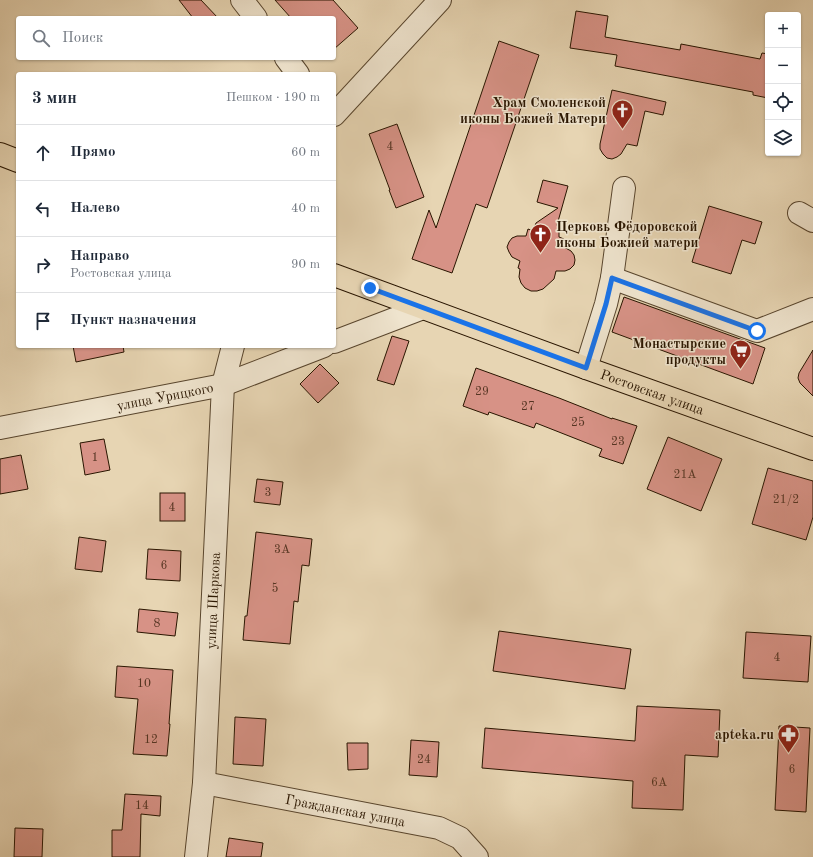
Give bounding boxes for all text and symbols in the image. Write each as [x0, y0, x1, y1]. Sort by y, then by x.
map controls [765, 12, 801, 156]
button: + [765, 12, 801, 48]
search box [16, 16, 336, 60]
icon: search [30, 27, 52, 49]
text: Поиск [62, 31, 103, 46]
button: − [765, 48, 801, 84]
button: locate [765, 84, 801, 120]
text: 3 мин [32, 90, 77, 107]
text: Пешком · 190 m [226, 91, 320, 104]
place label: Храм Смоленской иконы Божией Матери [460, 96, 606, 126]
church icon: Храм Смоленской иконы Божией Матери [609, 97, 635, 130]
button: layers [765, 120, 801, 156]
house number: 4 [387, 141, 394, 153]
icon: ahead [32, 142, 54, 164]
text: Прямо [70, 145, 116, 160]
text: 60 m [291, 146, 320, 159]
icon: left [32, 198, 54, 220]
text: Налево [70, 201, 120, 216]
text: 40 m [291, 202, 320, 215]
place label: Церковь Фёдоровской иконы Божией матери [556, 220, 699, 250]
church icon: Церковь Фёдоровской иконы Божией матери [528, 221, 554, 254]
text: Направо [70, 249, 129, 264]
icon: right [32, 254, 54, 276]
text: 90 m [291, 258, 320, 271]
text: Ростовская улица [70, 267, 171, 280]
route end [361, 279, 379, 297]
icon: arrive [32, 310, 54, 332]
text: Пункт назначения [70, 313, 197, 328]
route start [748, 322, 766, 340]
place label: Монастырские продукты [632, 337, 726, 367]
supermarket icon: Монастырские продукты [728, 338, 754, 371]
street label: Ростовская улица [598, 368, 706, 418]
street label: улица Урицкого [116, 381, 215, 413]
house number: 29 [475, 386, 489, 398]
house number: 27 [521, 401, 535, 413]
house number: 25 [571, 416, 585, 429]
house number: 23 [611, 436, 625, 448]
house number: 1 [92, 452, 98, 464]
house number: 21А [673, 469, 697, 481]
house number: 3 [265, 487, 271, 499]
house number: 21/2 [773, 494, 799, 506]
house number: 4 [169, 502, 176, 514]
house number: 3А [274, 544, 290, 556]
street label: улица Шаркова [204, 552, 223, 649]
house number: 6 [161, 560, 168, 572]
house number: 5 [272, 582, 279, 595]
house number: 8 [154, 618, 161, 630]
house number: 4 [774, 652, 781, 664]
house number: 10 [137, 678, 151, 690]
pharmacy icon: apteka.ru [776, 721, 802, 754]
place label: apteka.ru [715, 728, 774, 742]
house number: 12 [144, 734, 158, 746]
house number: 24 [417, 754, 431, 766]
house number: 6 [789, 764, 796, 776]
house number: 6А [651, 777, 667, 789]
street label: Гражданская улица [284, 793, 407, 829]
house number: 14 [135, 800, 149, 812]

